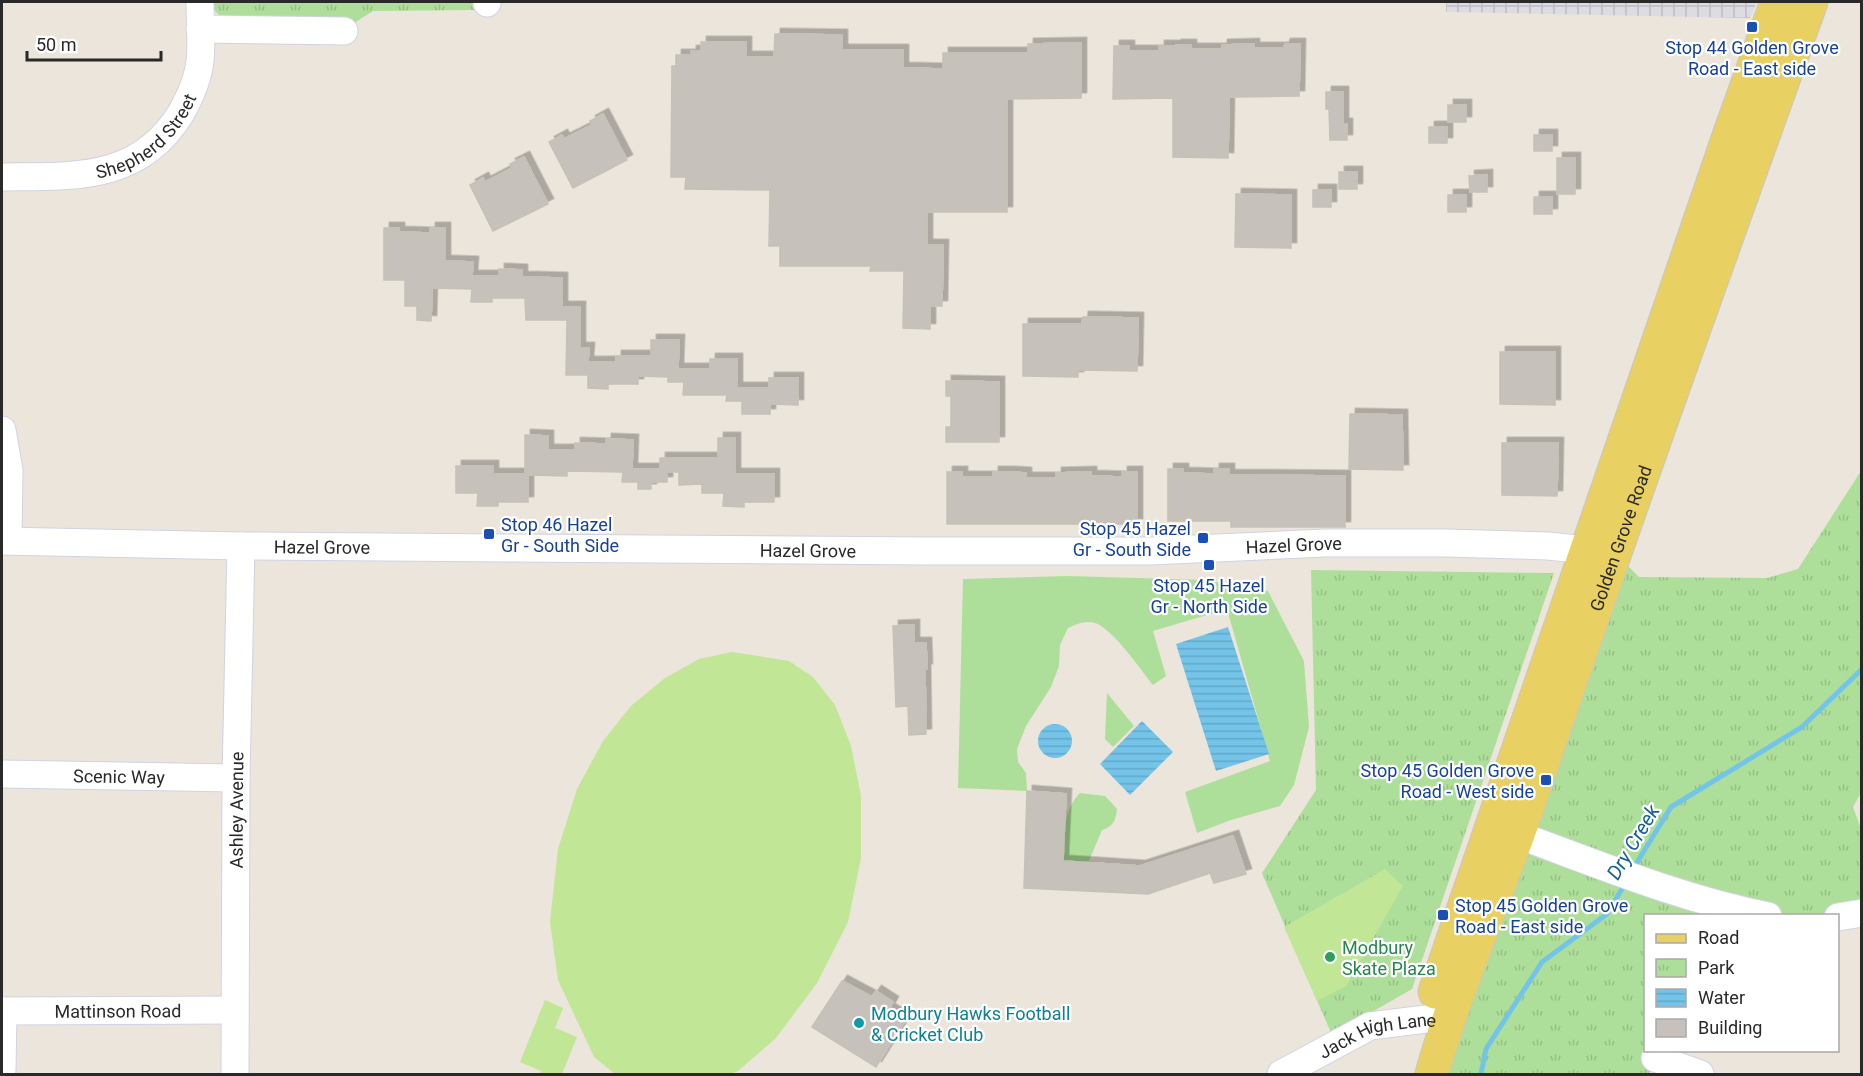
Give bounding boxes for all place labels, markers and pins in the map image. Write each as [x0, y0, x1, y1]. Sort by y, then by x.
marker: Stop 44 Golden Grove Road - East side [1745, 20, 1759, 34]
place label: Stop 44 Golden Grove Road - East side [1665, 37, 1839, 79]
place label: Stop 46 Hazel Gr - South Side [501, 514, 619, 556]
place label: Stop 45 Hazel Gr - South Side [1073, 518, 1191, 560]
marker: Stop 46 Hazel Gr - South Side [482, 527, 496, 541]
marker: Stop 45 Hazel Gr - South Side [1196, 531, 1210, 545]
marker: Stop 45 Hazel Gr - North Side [1202, 558, 1216, 572]
place label: Stop 45 Hazel Gr - North Side [1151, 575, 1267, 617]
place label: Stop 45 Golden Grove Road - West side [1361, 760, 1534, 802]
marker: Stop 45 Golden Grove Road - West side [1539, 773, 1553, 787]
place label: Stop 45 Golden Grove Road - East side [1455, 895, 1628, 937]
marker: Stop 45 Golden Grove Road - East side [1436, 908, 1450, 922]
place label: Modbury Skate Plaza [1342, 937, 1436, 979]
marker: Modbury Skate Plaza [1323, 950, 1337, 964]
place label: Modbury Hawks Football & Cricket Club [871, 1003, 1070, 1045]
marker: Modbury Hawks Football & Cricket Club [852, 1016, 866, 1030]

